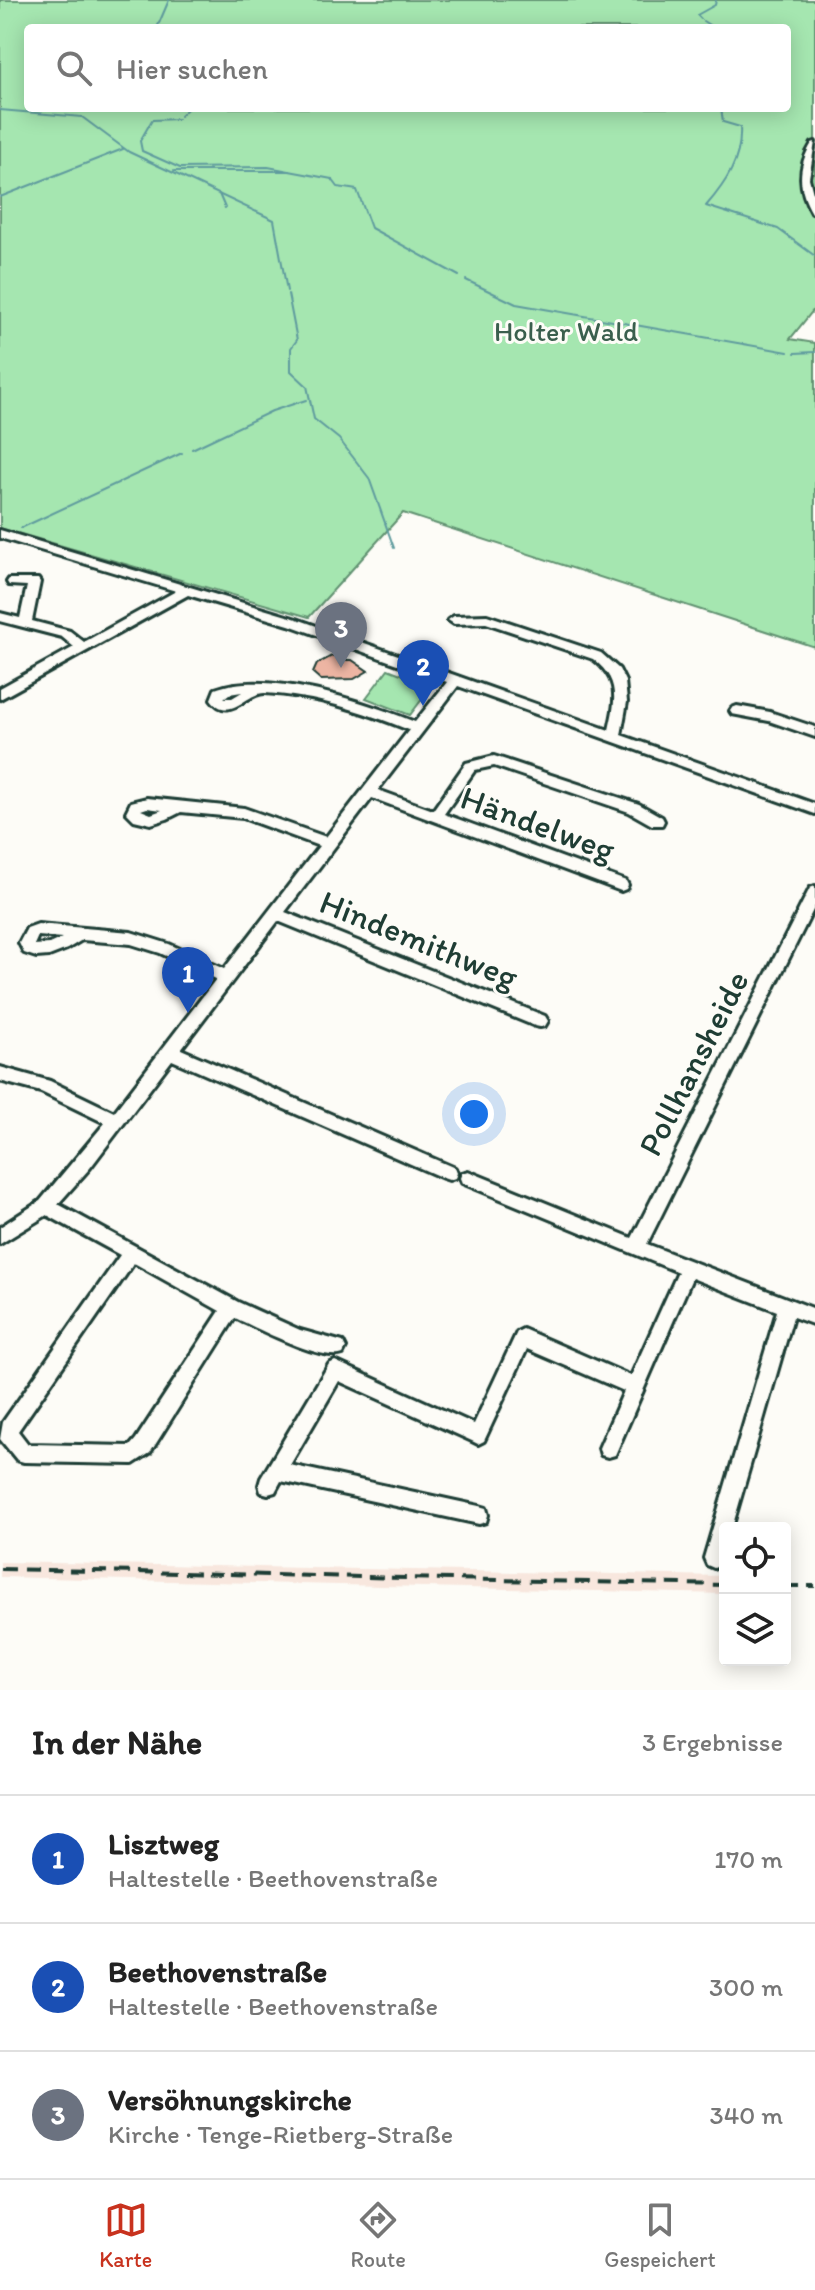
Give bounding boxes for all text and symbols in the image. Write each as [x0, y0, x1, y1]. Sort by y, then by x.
search box [24, 24, 791, 112]
icon: search [52, 46, 96, 90]
text: Hier suchen [116, 50, 268, 87]
park label: Holter Wald [494, 314, 638, 348]
pin: 3 [315, 602, 367, 668]
pin: 2 [397, 640, 449, 706]
street label: Händelweg [455, 777, 621, 871]
street label: Hindemithweg [314, 881, 524, 998]
pin: 1 [162, 947, 214, 1013]
street label: Pollhansheide [629, 964, 758, 1163]
your location [454, 1094, 494, 1134]
map controls [719, 1522, 791, 1666]
button: locate [719, 1522, 791, 1594]
button: layers [719, 1594, 791, 1666]
text: In der Nähe [32, 1722, 202, 1763]
text: 3 Ergebnisse [642, 1726, 783, 1758]
text: Lisztweg [108, 1825, 219, 1862]
text: 1 [52, 1843, 64, 1875]
text: 170 m [714, 1843, 783, 1875]
text: Haltestelle · Beethovenstraße [108, 1862, 438, 1894]
text: Beethovenstraße [108, 1953, 327, 1990]
text: 2 [51, 1971, 65, 2003]
text: 300 m [709, 1971, 783, 2003]
text: Haltestelle · Beethovenstraße [108, 1990, 438, 2022]
text: Versöhnungskirche [108, 2081, 352, 2118]
text: 3 [51, 2099, 65, 2131]
text: 340 m [709, 2099, 783, 2131]
text: Kirche · Tenge-Rietberg-Straße [108, 2118, 453, 2150]
tab: Karte [99, 2198, 152, 2273]
tab: Route [351, 2198, 406, 2273]
tab: Gespeichert [604, 2198, 716, 2273]

